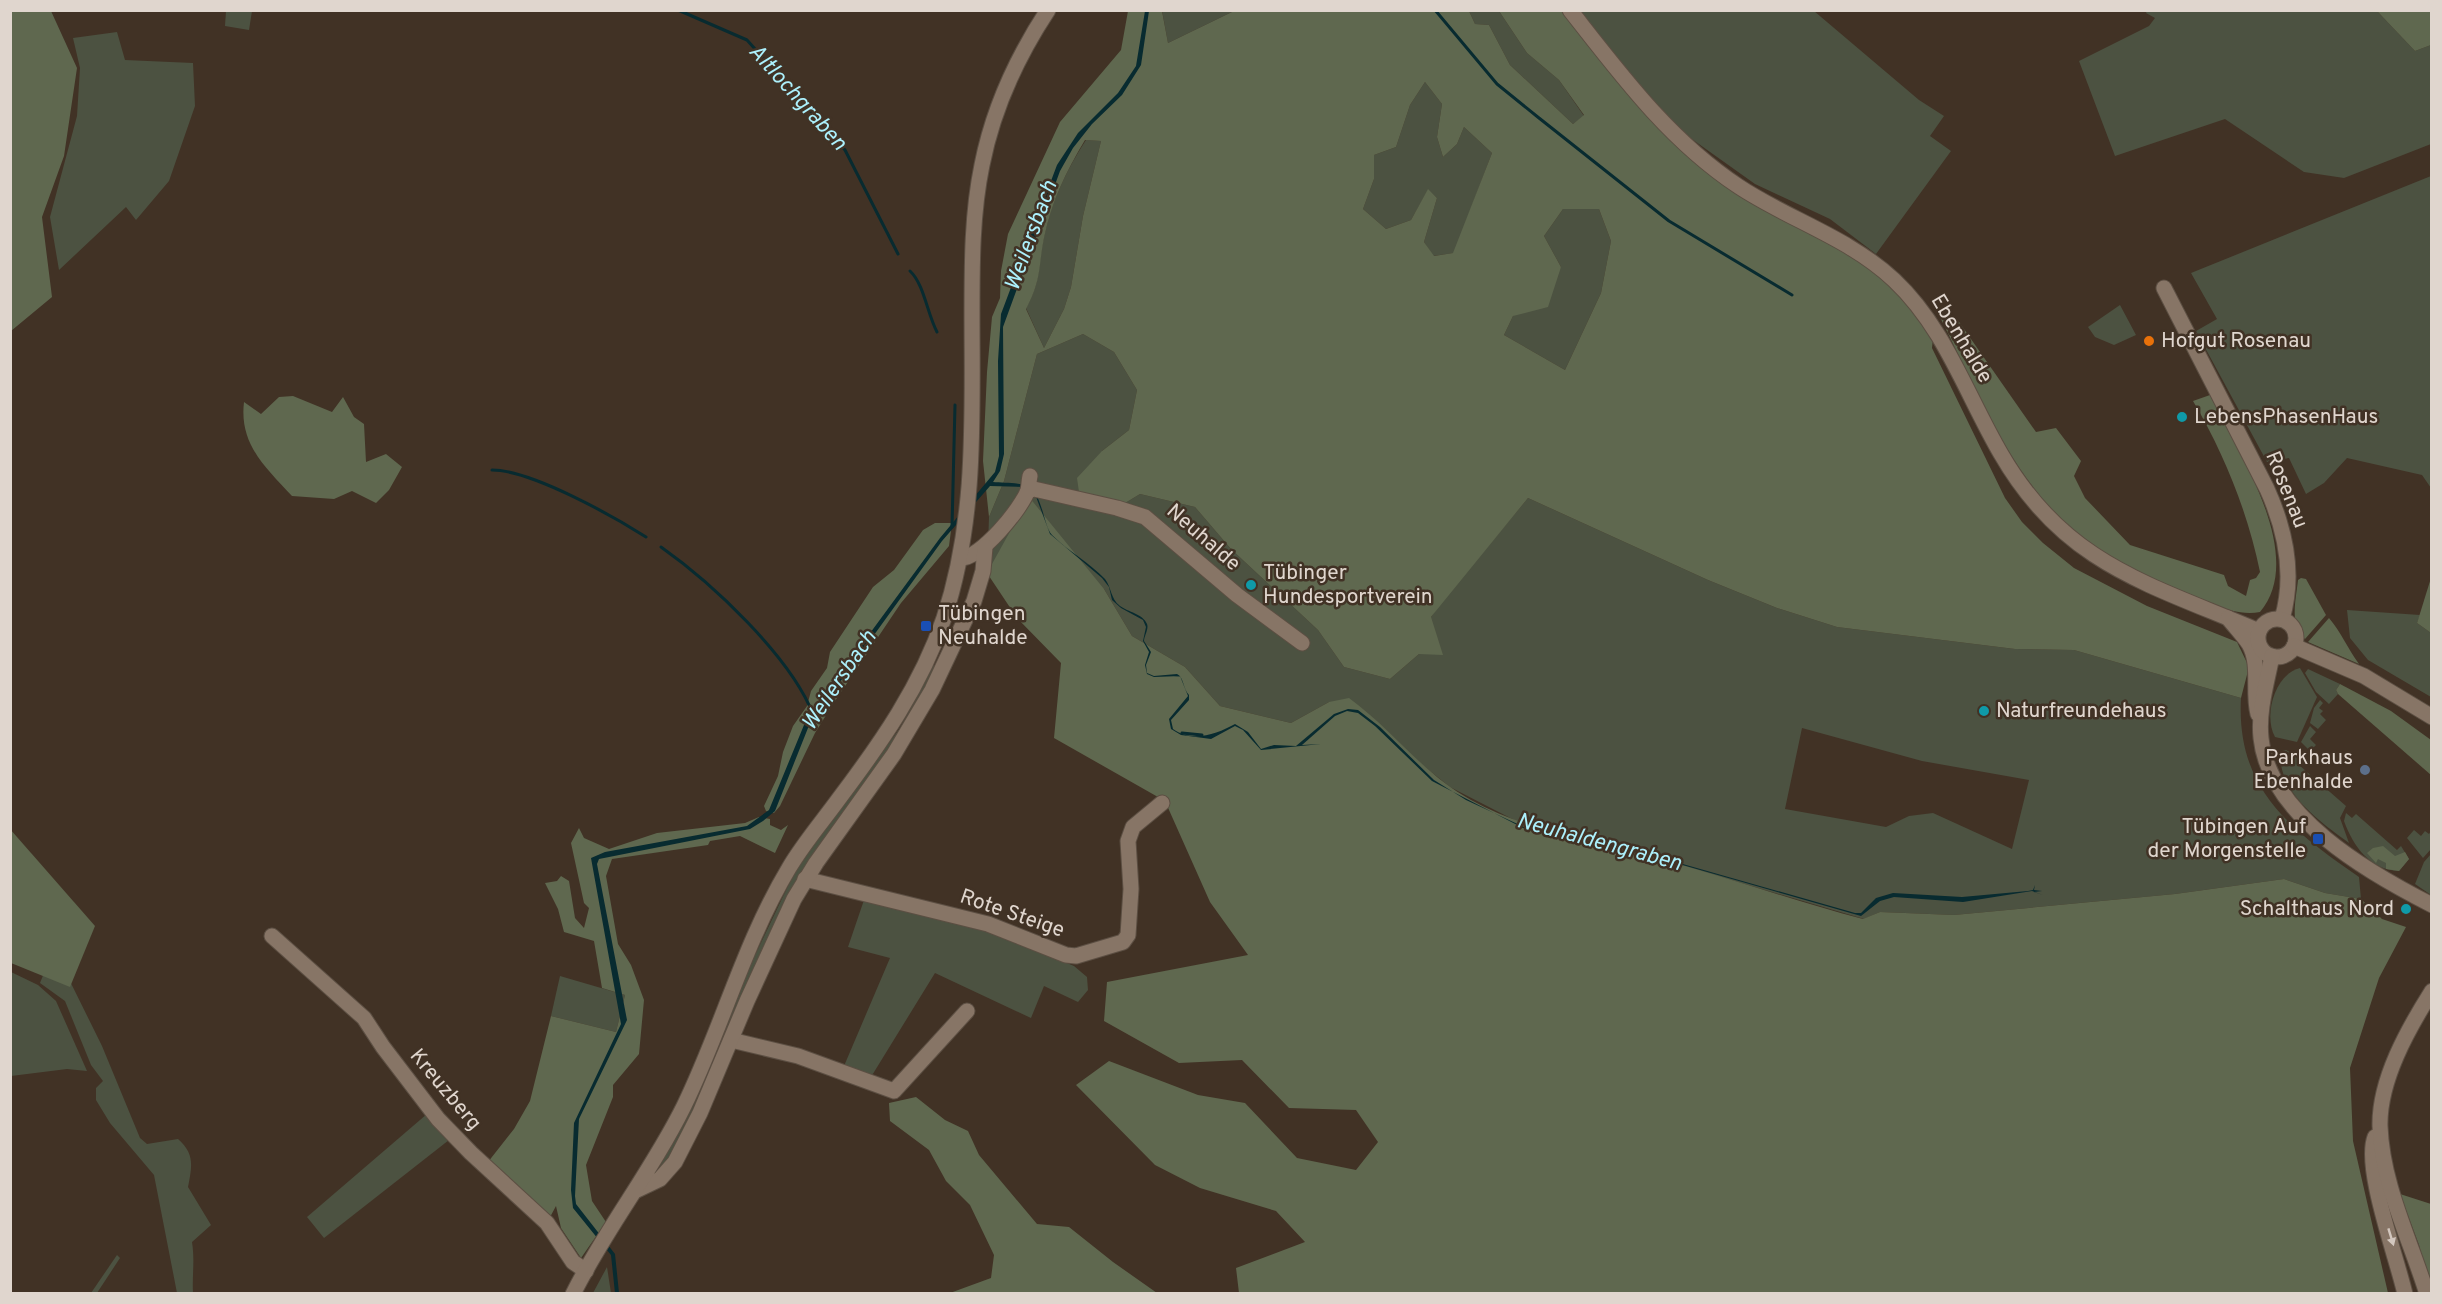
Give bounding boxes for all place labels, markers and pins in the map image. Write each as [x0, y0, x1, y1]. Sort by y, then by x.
place label: Hofgut Rosenau [2161, 328, 2311, 355]
marker: Hofgut Rosenau [2142, 334, 2156, 348]
place label: LebensPhasenHaus [2194, 404, 2378, 431]
marker: LebensPhasenHaus [2175, 410, 2189, 424]
place label: Tübinger Hundesportverein [1263, 560, 1433, 611]
marker: Tübinger Hundesportverein [1244, 578, 1258, 592]
place label: Tübingen Neuhalde [938, 601, 1028, 652]
marker: Tübingen Neuhalde [919, 619, 933, 633]
place label: Naturfreundehaus [1996, 698, 2166, 725]
marker: Naturfreundehaus [1977, 704, 1991, 718]
place label: Parkhaus Ebenhalde [2253, 745, 2353, 796]
marker: Parkhaus Ebenhalde [2358, 763, 2372, 777]
place label: Tübingen Auf der Morgenstelle [2147, 814, 2306, 865]
marker: Tübingen Auf der Morgenstelle [2311, 832, 2325, 846]
place label: Schalthaus Nord [2240, 896, 2394, 923]
marker: Schalthaus Nord [2399, 902, 2413, 916]

